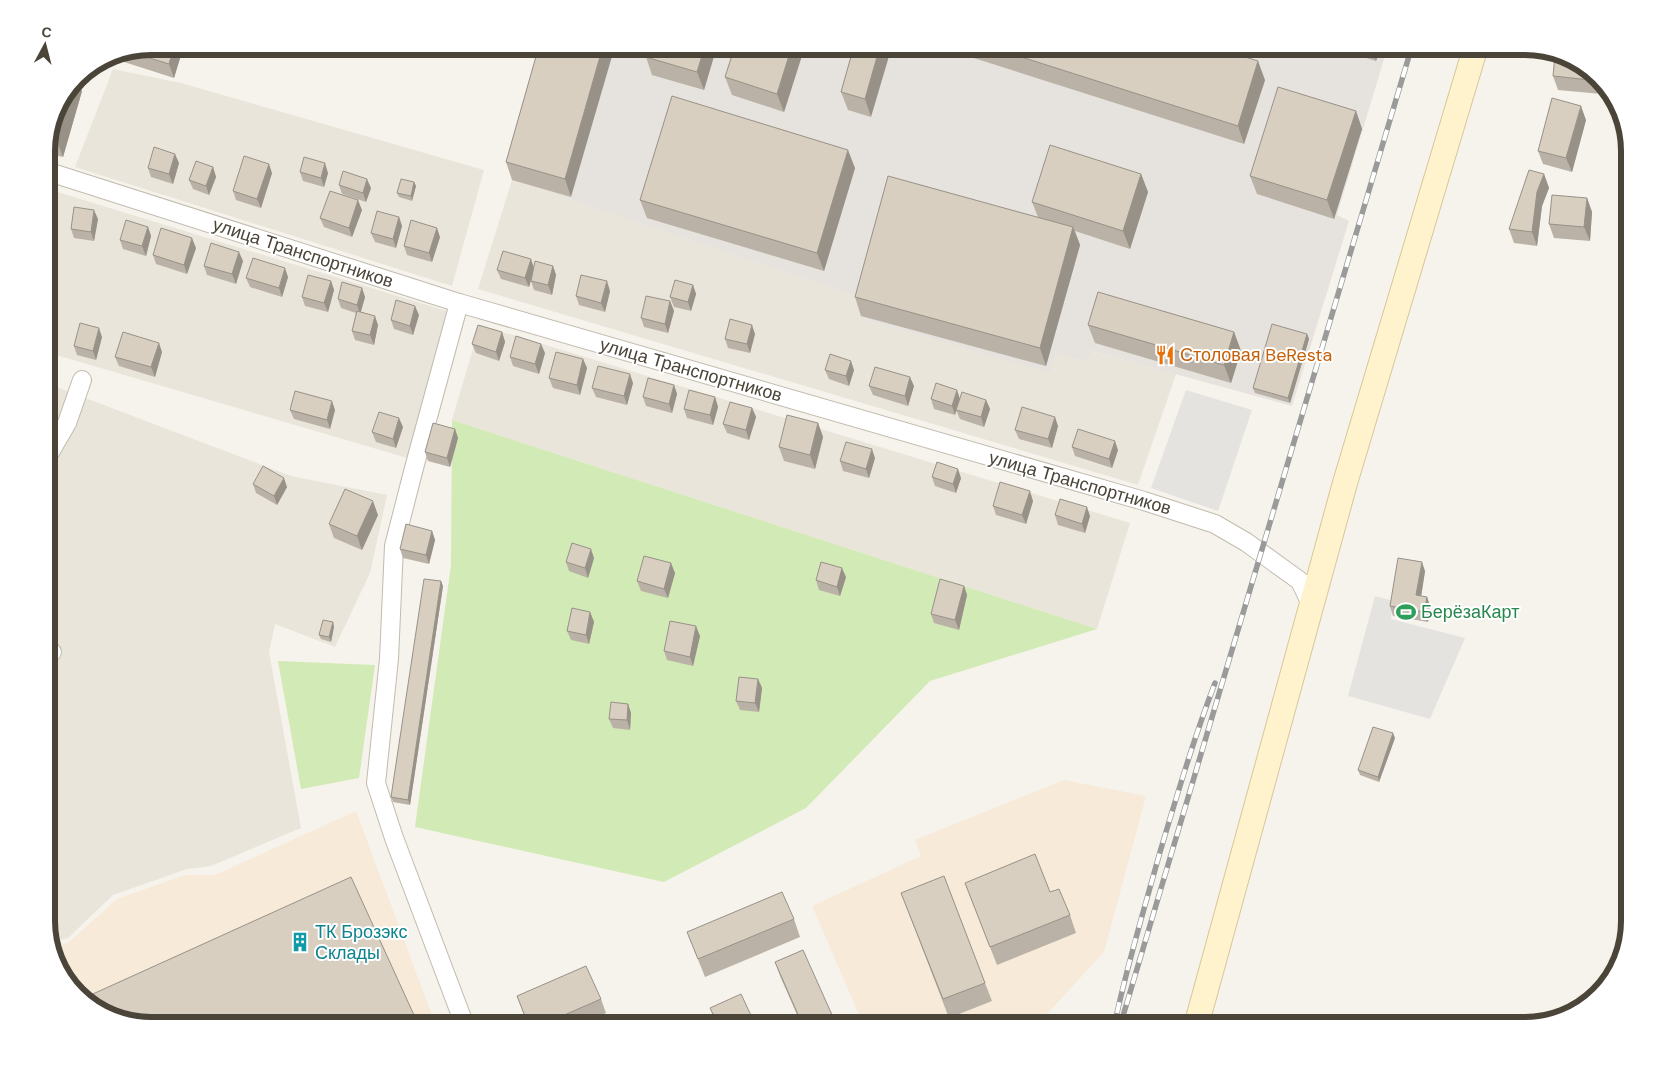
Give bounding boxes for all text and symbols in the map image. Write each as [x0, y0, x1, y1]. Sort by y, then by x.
north arrow [20, 20, 70, 70]
text: С [40, 23, 53, 42]
street label: улица Транспортников [210, 212, 396, 294]
street label: улица Транспортников [597, 332, 785, 408]
place label: Столовая BeResta [1180, 343, 1332, 367]
restaurant icon: Столовая BeResta [1154, 344, 1176, 366]
street label: улица Транспортников [986, 445, 1174, 521]
place label: БерёзаКарт [1421, 600, 1519, 624]
sports icon: БерёзаКарт [1395, 601, 1417, 623]
place label: ТК Брозэкс Склады [315, 920, 407, 965]
building icon: ТК Брозэкс Склады [289, 931, 311, 953]

